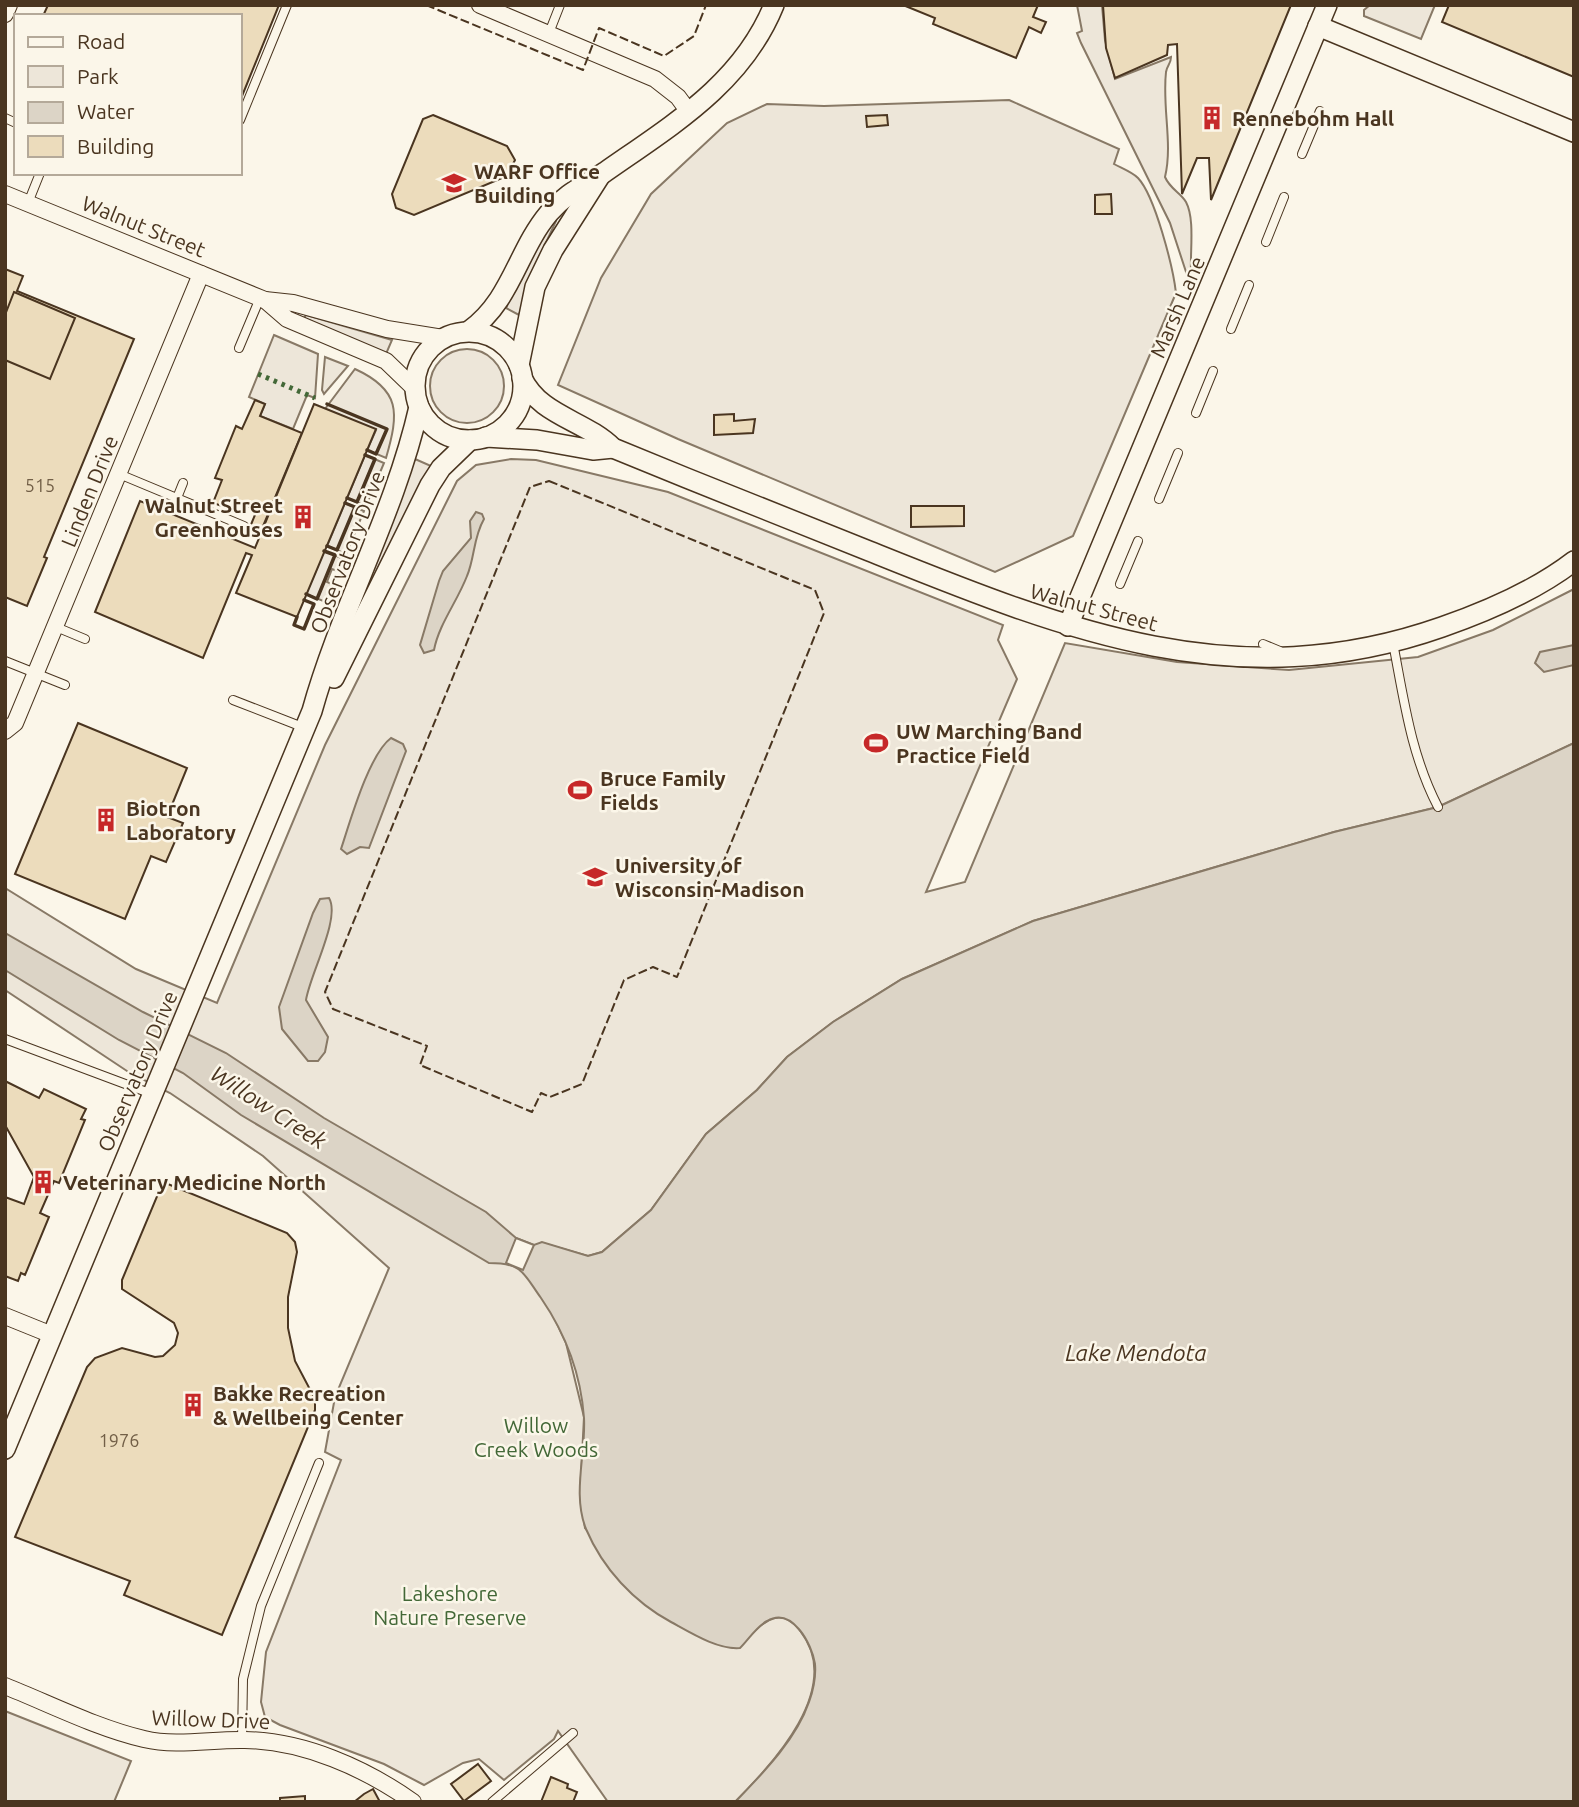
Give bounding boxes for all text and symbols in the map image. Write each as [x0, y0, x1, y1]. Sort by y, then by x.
legend [14, 14, 242, 175]
text: Road [77, 29, 125, 53]
text: Park [77, 64, 119, 88]
text: Water [77, 99, 135, 123]
building icon: Rennebohm Hall [1198, 104, 1226, 132]
place label: Rennebohm Hall [1232, 106, 1394, 130]
text: Building [77, 134, 154, 158]
place label: WARF Office Building [474, 159, 600, 207]
school or university icon: WARF Office Building [440, 169, 468, 197]
street label: Walnut Street [79, 190, 209, 262]
street label: Marsh Lane [1145, 253, 1209, 361]
street label: Linden Drive [56, 432, 122, 550]
street label: Observatory Drive [305, 467, 389, 637]
house number: 515 [25, 475, 55, 495]
place label: Walnut Street Greenhouses [145, 493, 283, 541]
building icon: Walnut Street Greenhouses [289, 503, 317, 531]
street label: Walnut Street [1028, 578, 1160, 636]
place label: UW Marching Band Practice Field [896, 719, 1082, 767]
sports icon: UW Marching Band Practice Field [862, 729, 890, 757]
place label: Bruce Family Fields [600, 766, 726, 814]
sports icon: Bruce Family Fields [566, 776, 594, 804]
place label: Biotron Laboratory [126, 796, 236, 844]
building icon: Biotron Laboratory [92, 806, 120, 834]
place label: University of Wisconsin-Madison [615, 853, 804, 901]
school or university icon: University of Wisconsin-Madison [581, 863, 609, 891]
street label: Observatory Drive [92, 987, 182, 1155]
water label: Willow Creek [207, 1060, 332, 1154]
building icon: Veterinary Medicine North [29, 1168, 57, 1196]
place label: Veterinary Medicine North [63, 1170, 326, 1194]
water label: Lake Mendota [1065, 1340, 1207, 1365]
place label: Bakke Recreation & Wellbeing Center [213, 1381, 404, 1429]
building icon: Bakke Recreation & Wellbeing Center [179, 1391, 207, 1419]
park label: Willow Creek Woods [474, 1413, 598, 1461]
house number: 1976 [99, 1430, 139, 1450]
park label: Lakeshore Nature Preserve [373, 1581, 527, 1629]
street label: Willow Drive [151, 1705, 271, 1733]

